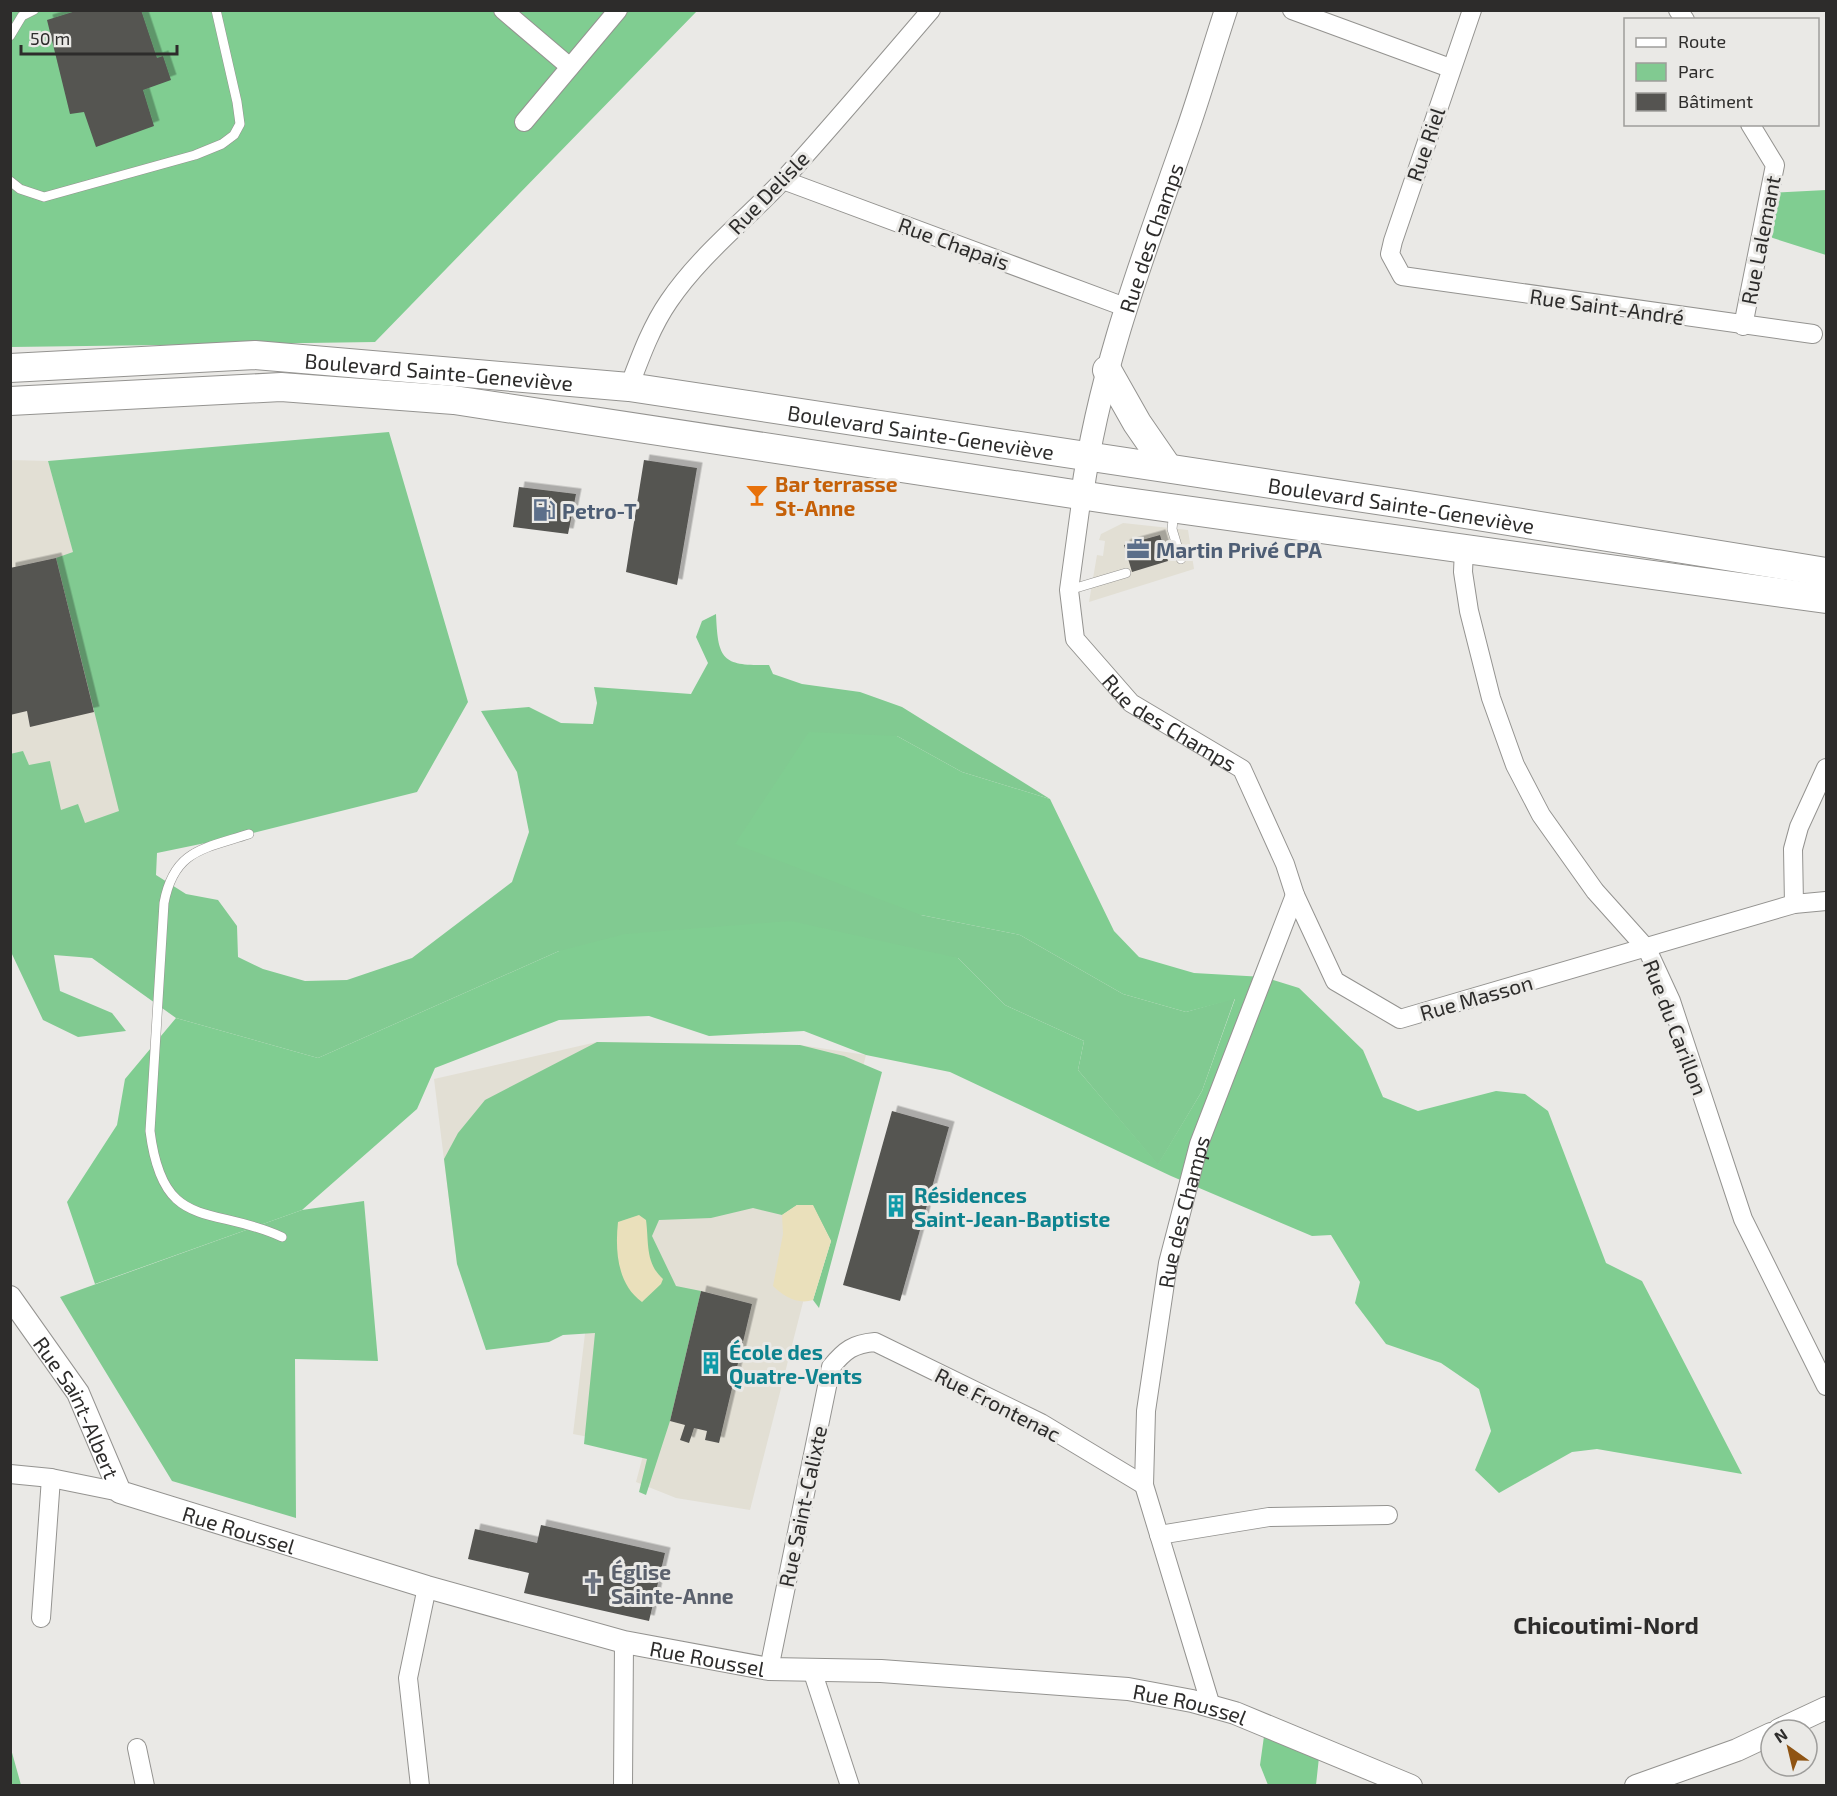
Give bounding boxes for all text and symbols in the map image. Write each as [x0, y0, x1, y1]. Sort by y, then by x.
scale bar [21, 18, 177, 56]
legend [1624, 18, 1819, 126]
text: 50 m [30, 27, 70, 49]
text: Route [1678, 30, 1726, 52]
text: Parc [1678, 60, 1714, 82]
text: Bâtiment [1678, 90, 1753, 112]
street label: Rue Riel [1401, 103, 1450, 184]
street label: Rue Delisle [722, 145, 814, 239]
street label: Rue des Champs [1113, 159, 1187, 315]
street label: Rue Lalemant [1735, 173, 1785, 307]
street label: Rue Chapais [895, 211, 1013, 275]
street label: Rue Saint-André [1528, 283, 1686, 329]
street label: Boulevard Sainte-Geneviève [304, 347, 574, 395]
street label: Boulevard Sainte-Geneviève [786, 399, 1056, 464]
place label: Bar terrasse St-Anne [775, 471, 898, 520]
street label: Boulevard Sainte-Geneviève [1267, 471, 1536, 537]
bar icon: Bar terrasse St-Anne [744, 482, 770, 508]
fuel station icon: Petro-T [531, 497, 557, 523]
place label: Petro-T [562, 498, 637, 523]
office icon: Martin Privé CPA [1125, 536, 1151, 562]
place label: Martin Privé CPA [1156, 537, 1322, 562]
street label: Rue des Champs [1098, 668, 1241, 776]
street label: Rue du Carillon [1639, 956, 1713, 1098]
street label: Rue Masson [1417, 969, 1535, 1025]
street label: Rue des Champs [1152, 1131, 1214, 1289]
place label: Résidences Saint-Jean-Baptiste [914, 1182, 1110, 1231]
building icon: Résidences Saint-Jean-Baptiste [883, 1193, 909, 1219]
street label: Rue Saint-Albert [29, 1331, 125, 1482]
place label: École des Quatre-Vents [729, 1339, 862, 1389]
building icon: École des Quatre-Vents [698, 1350, 724, 1376]
street label: Rue Frontenac [931, 1362, 1065, 1446]
street label: Rue Saint-Calixte [773, 1423, 831, 1589]
street label: Rue Roussel [180, 1500, 299, 1558]
place label: Église Sainte-Anne [611, 1559, 734, 1608]
church icon: Église Sainte-Anne [580, 1570, 606, 1596]
district label: Chicoutimi-Nord [1513, 1610, 1699, 1639]
street label: Rue Roussel [648, 1635, 768, 1681]
street label: Rue Roussel [1131, 1678, 1252, 1730]
north arrow [1759, 1718, 1819, 1778]
text: N [1770, 1724, 1790, 1746]

